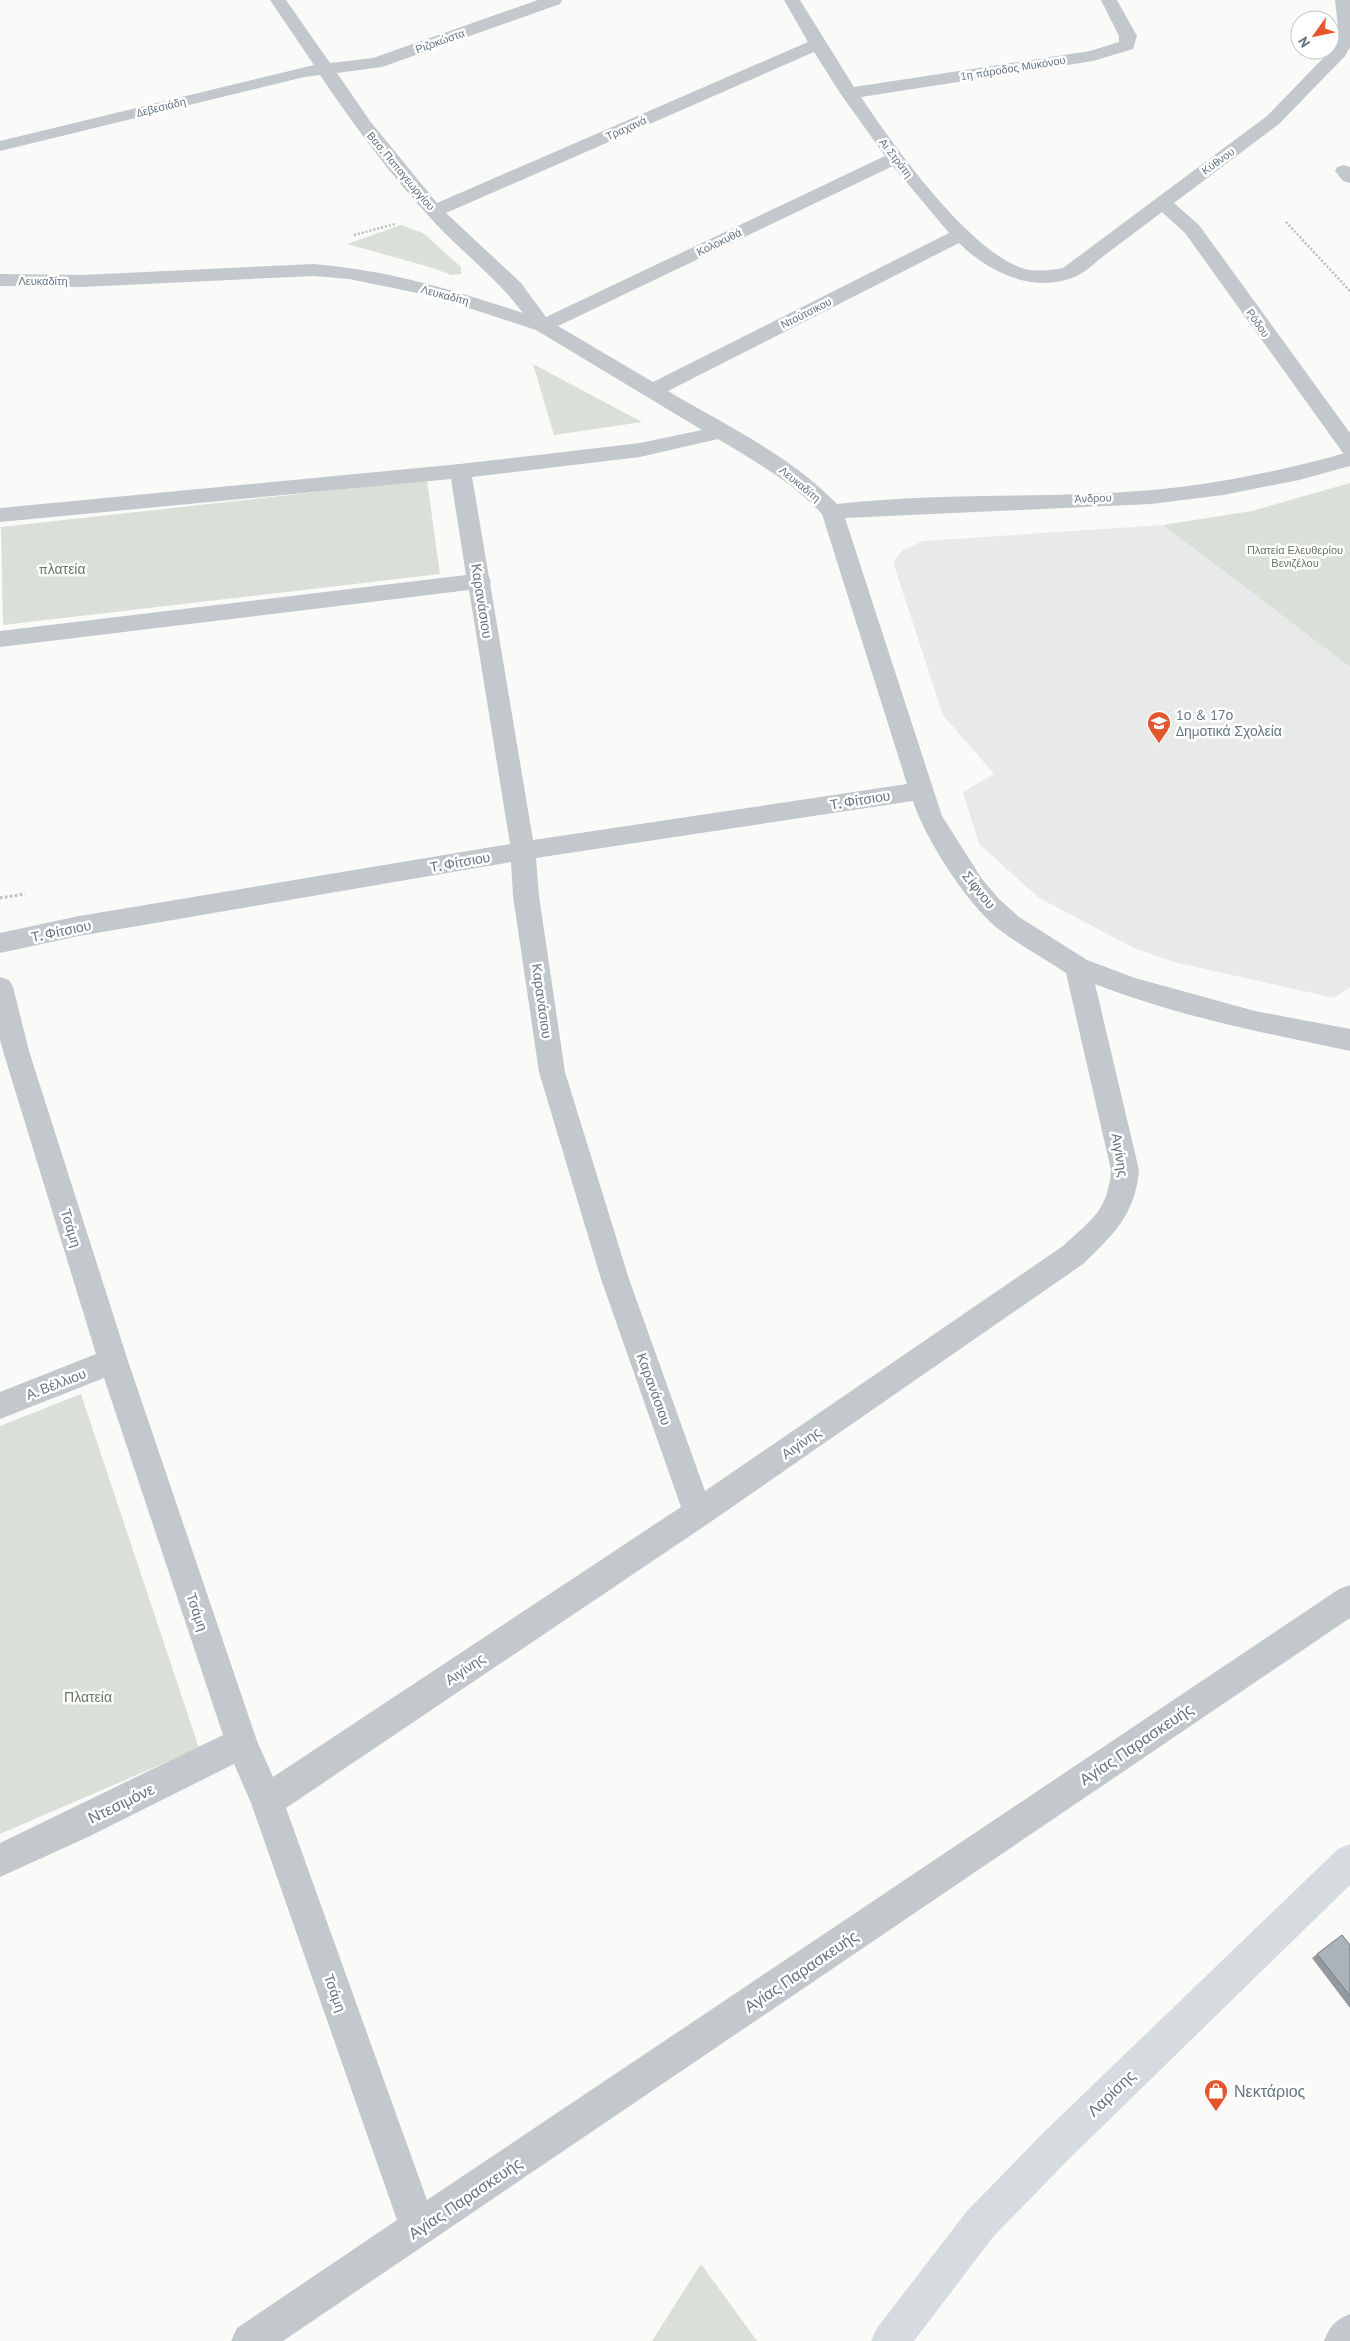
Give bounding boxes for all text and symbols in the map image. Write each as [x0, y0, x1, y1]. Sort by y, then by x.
north arrow [1290, 10, 1340, 60]
street label: Ριζοκώστα [413, 25, 467, 56]
text: N [1294, 33, 1314, 51]
street label: 1η πάροδος Μυκόνου [960, 53, 1066, 83]
street label: Δεβεσιάδη [135, 94, 187, 120]
street label: Τραχανά [603, 113, 649, 143]
street label: Βασ. Παπαγεωργίου [364, 129, 438, 213]
street label: Αι Στράτη [876, 135, 916, 181]
street label: Κύθνου [1199, 144, 1237, 178]
street label: Κολοκυθά [694, 225, 744, 259]
street label: Λευκαδίτη [18, 274, 68, 288]
street label: Λευκαδίτη [420, 282, 470, 308]
street label: Ντούτσικου [778, 294, 834, 332]
street label: Ρόδου [1243, 306, 1273, 340]
street label: Λευκαδίτη [777, 463, 823, 505]
street label: Άνδρου [1074, 490, 1112, 506]
park label: Πλατεία Ελευθερίου Βενιζέλου [1247, 543, 1343, 570]
park label: πλατεία [38, 560, 86, 578]
street label: Καρανάσιου [467, 562, 497, 640]
place label: 1ο & 17ο Δημοτικά Σχολεία [1176, 706, 1282, 740]
school or university icon: 1ο & 17ο Δημοτικά Σχολεία [1146, 710, 1172, 744]
street label: Τ. Φίτσιου [828, 786, 892, 814]
street label: Τ. Φίτσιου [428, 848, 492, 876]
street label: Σίφνου [958, 868, 1000, 912]
street label: Τ. Φίτσιου [29, 916, 93, 946]
street label: Καρανάσιου [528, 962, 556, 1040]
street label: Αιγίνης [1108, 1132, 1132, 1178]
street label: Τσάμη [57, 1207, 85, 1249]
street label: Καρανάσιου [633, 1350, 675, 1428]
street label: Α. Βέλλιου [23, 1364, 89, 1404]
street label: Αιγίνης [778, 1423, 824, 1463]
street label: Τσάμη [182, 1591, 212, 1633]
street label: Αιγίνης [442, 1649, 489, 1689]
park label: Πλατεία [64, 1688, 112, 1706]
street label: Αγίας Παρασκευής [1075, 1698, 1197, 1789]
street label: Ντεσιμόνε [85, 1778, 157, 1828]
street label: Αγίας Παρασκευής [740, 1925, 862, 2016]
street label: Τσάμη [320, 1971, 350, 2015]
street label: Λαρίσης [1083, 2065, 1139, 2121]
shop icon: Νεκτάριος [1203, 2078, 1229, 2112]
place label: Νεκτάριος [1234, 2081, 1306, 2101]
street label: Αγίας Παρασκευής [404, 2152, 526, 2243]

